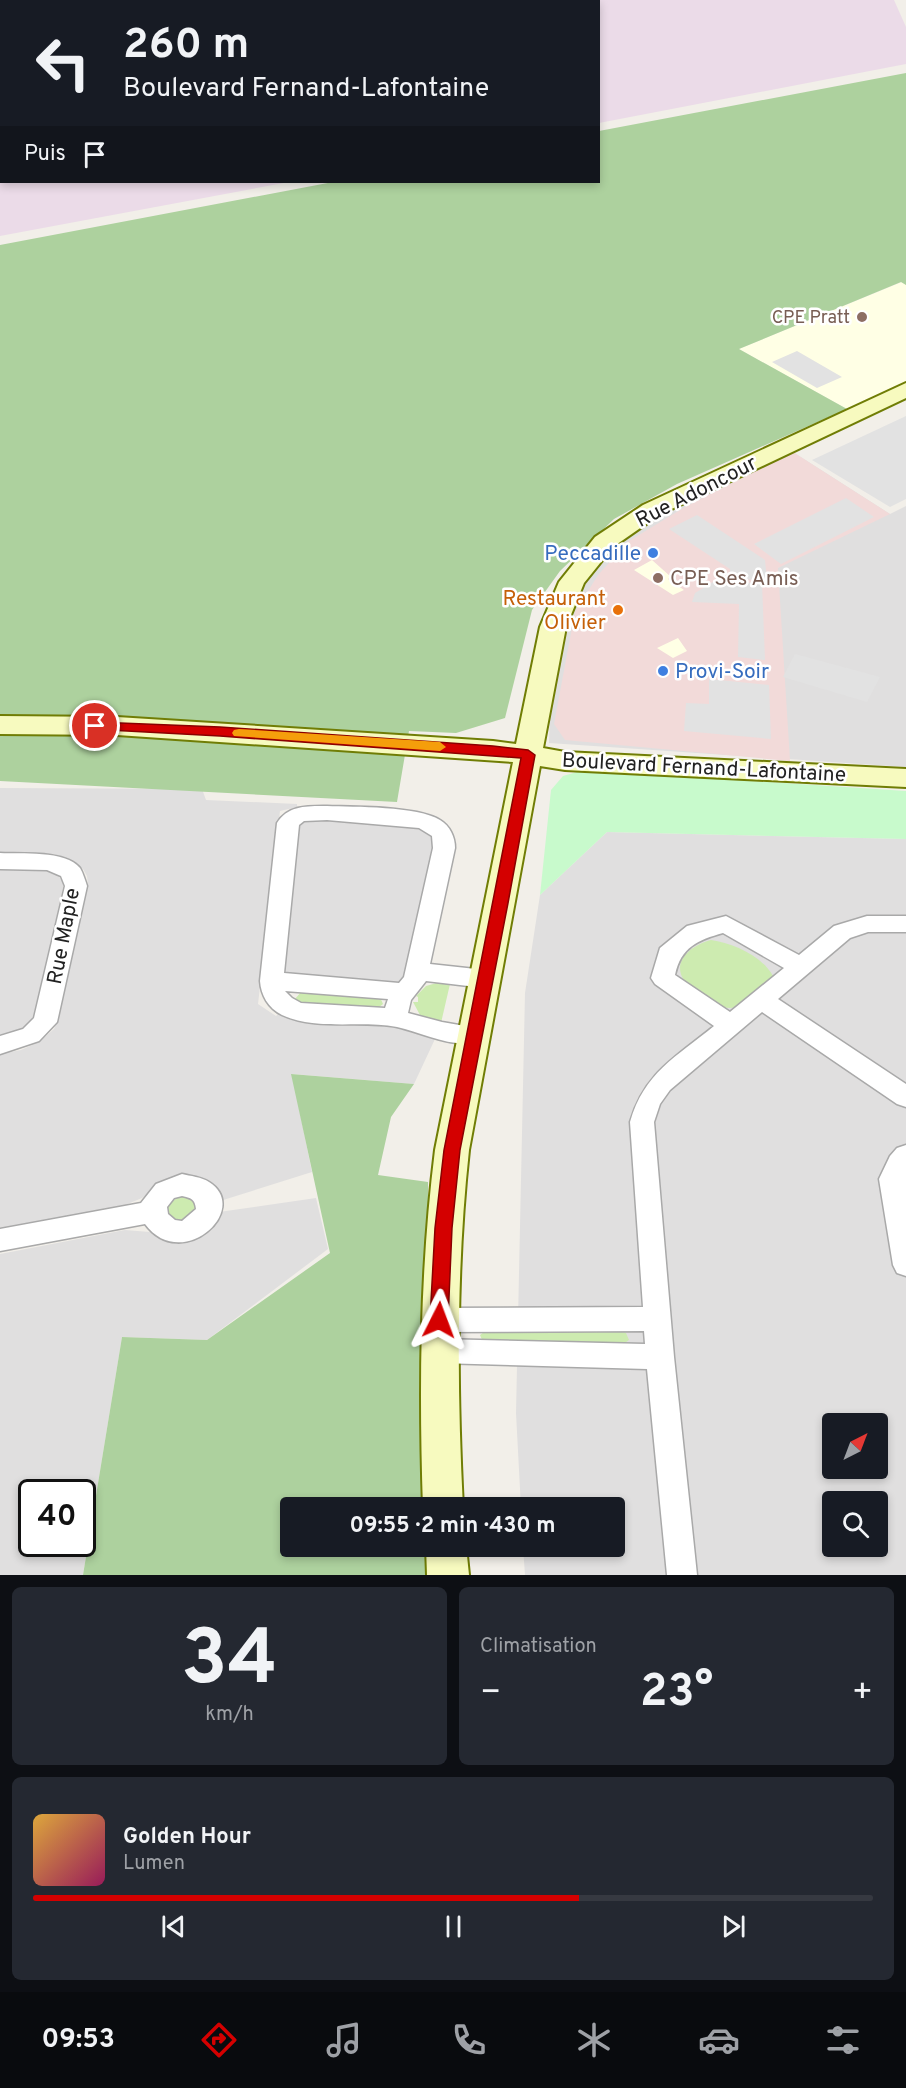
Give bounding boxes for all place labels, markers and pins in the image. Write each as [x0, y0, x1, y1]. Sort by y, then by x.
place label: CPE Pratt [772, 307, 850, 330]
marker: CPE Pratt [855, 310, 869, 324]
place label: Peccadille [544, 541, 641, 568]
marker: Peccadille [646, 546, 660, 560]
place label: CPE Ses Amis [670, 566, 799, 593]
marker: CPE Ses Amis [651, 571, 665, 585]
place label: Restaurant Olivier [503, 586, 606, 637]
marker: Restaurant Olivier [611, 603, 625, 617]
place label: Provi-Soir [675, 659, 769, 686]
marker: Provi-Soir [656, 664, 670, 678]
pin [69, 700, 120, 751]

